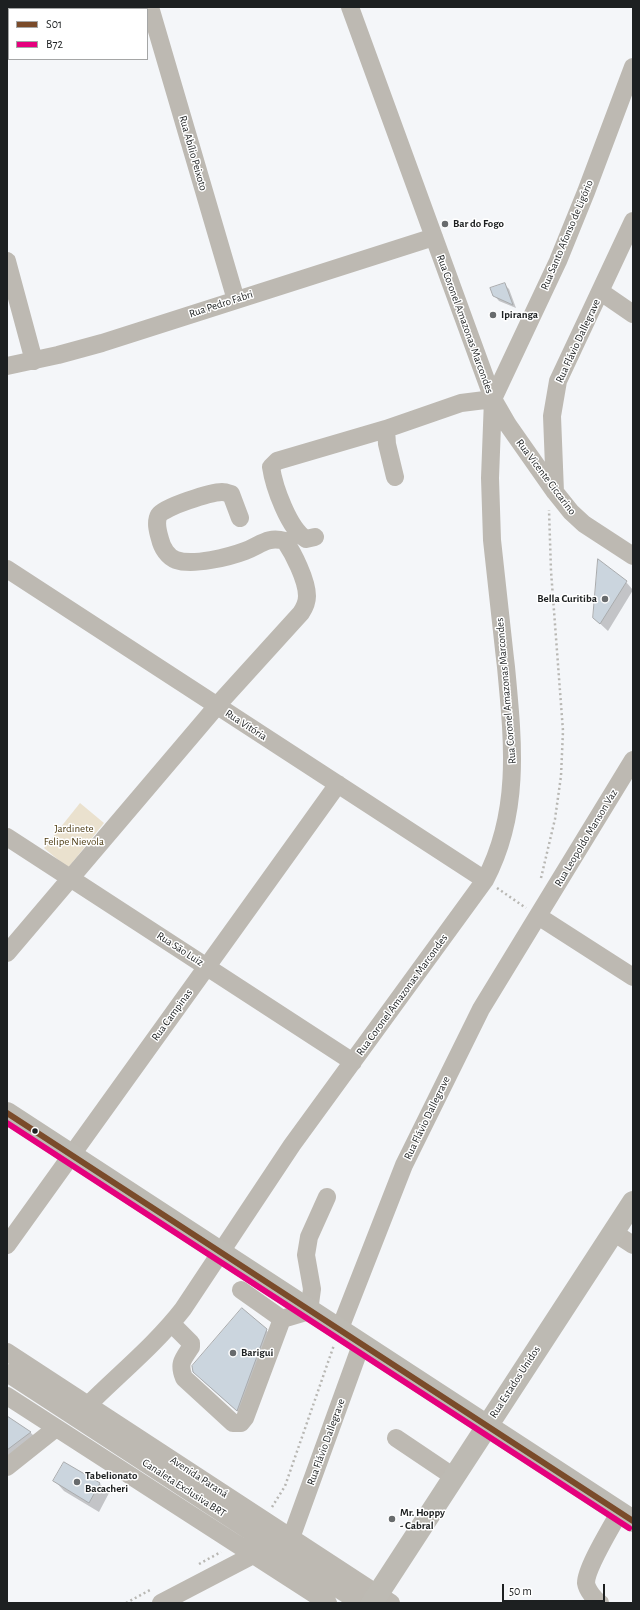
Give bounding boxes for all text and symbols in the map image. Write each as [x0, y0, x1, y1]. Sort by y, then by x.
legend [8, 8, 148, 60]
text: S01 [46, 18, 62, 30]
text: B72 [46, 38, 63, 50]
street label: Rua Abílio Peixoto [176, 114, 210, 192]
street label: Rua Santo Afonso de Ligório [538, 178, 596, 292]
place label: Bar do Fogo [453, 217, 504, 231]
marker: Bar do Fogo [440, 219, 450, 229]
street label: Rua Coronel Amazonas Marcondes [434, 253, 496, 395]
street label: Rua Pedro Fabri [187, 287, 255, 321]
street label: Rua Flávio Dallegrave [553, 297, 603, 385]
place label: Ipiranga [501, 308, 538, 322]
marker: Ipiranga [488, 310, 498, 320]
street label: Rua Vicente Ciccarino [513, 436, 579, 518]
place label: Bella Curitiba [537, 592, 597, 606]
marker: Bella Curitiba [600, 594, 610, 604]
street label: Rua Coronel Amazonas Marcondes [493, 617, 519, 765]
street label: Rua Vitória [223, 707, 269, 743]
street label: Rua Leopoldo Manson Vaz [552, 787, 620, 889]
park label: Jardinete Felipe Nievola [44, 822, 104, 848]
street label: Rua São Luiz [154, 929, 206, 969]
street label: Rua Coronel Amazonas Marcondes [353, 932, 451, 1058]
street label: Rua Campinas [149, 986, 195, 1044]
street label: Rua Flávio Dallegrave [401, 1074, 453, 1162]
unlabelled marker [30, 1126, 40, 1136]
street label: Rua Estados Unidos [487, 1343, 543, 1421]
place label: Barigui [241, 1346, 273, 1360]
marker: Barigui [228, 1348, 238, 1358]
street label: Rua Flávio Dallegrave [304, 1397, 348, 1487]
street label: Avenida Paraná [168, 1453, 230, 1501]
street label: Canaleta Exclusiva BRT [140, 1456, 228, 1520]
place label: Tabelionato Bacacheri [85, 1469, 137, 1495]
marker: Tabelionato Bacacheri [72, 1477, 82, 1487]
place label: Mr. Hoppy - Cabral [400, 1506, 445, 1532]
marker: Mr. Hoppy - Cabral [387, 1514, 397, 1524]
scale bar [504, 1576, 607, 1602]
text: 50 m [509, 1585, 532, 1597]

